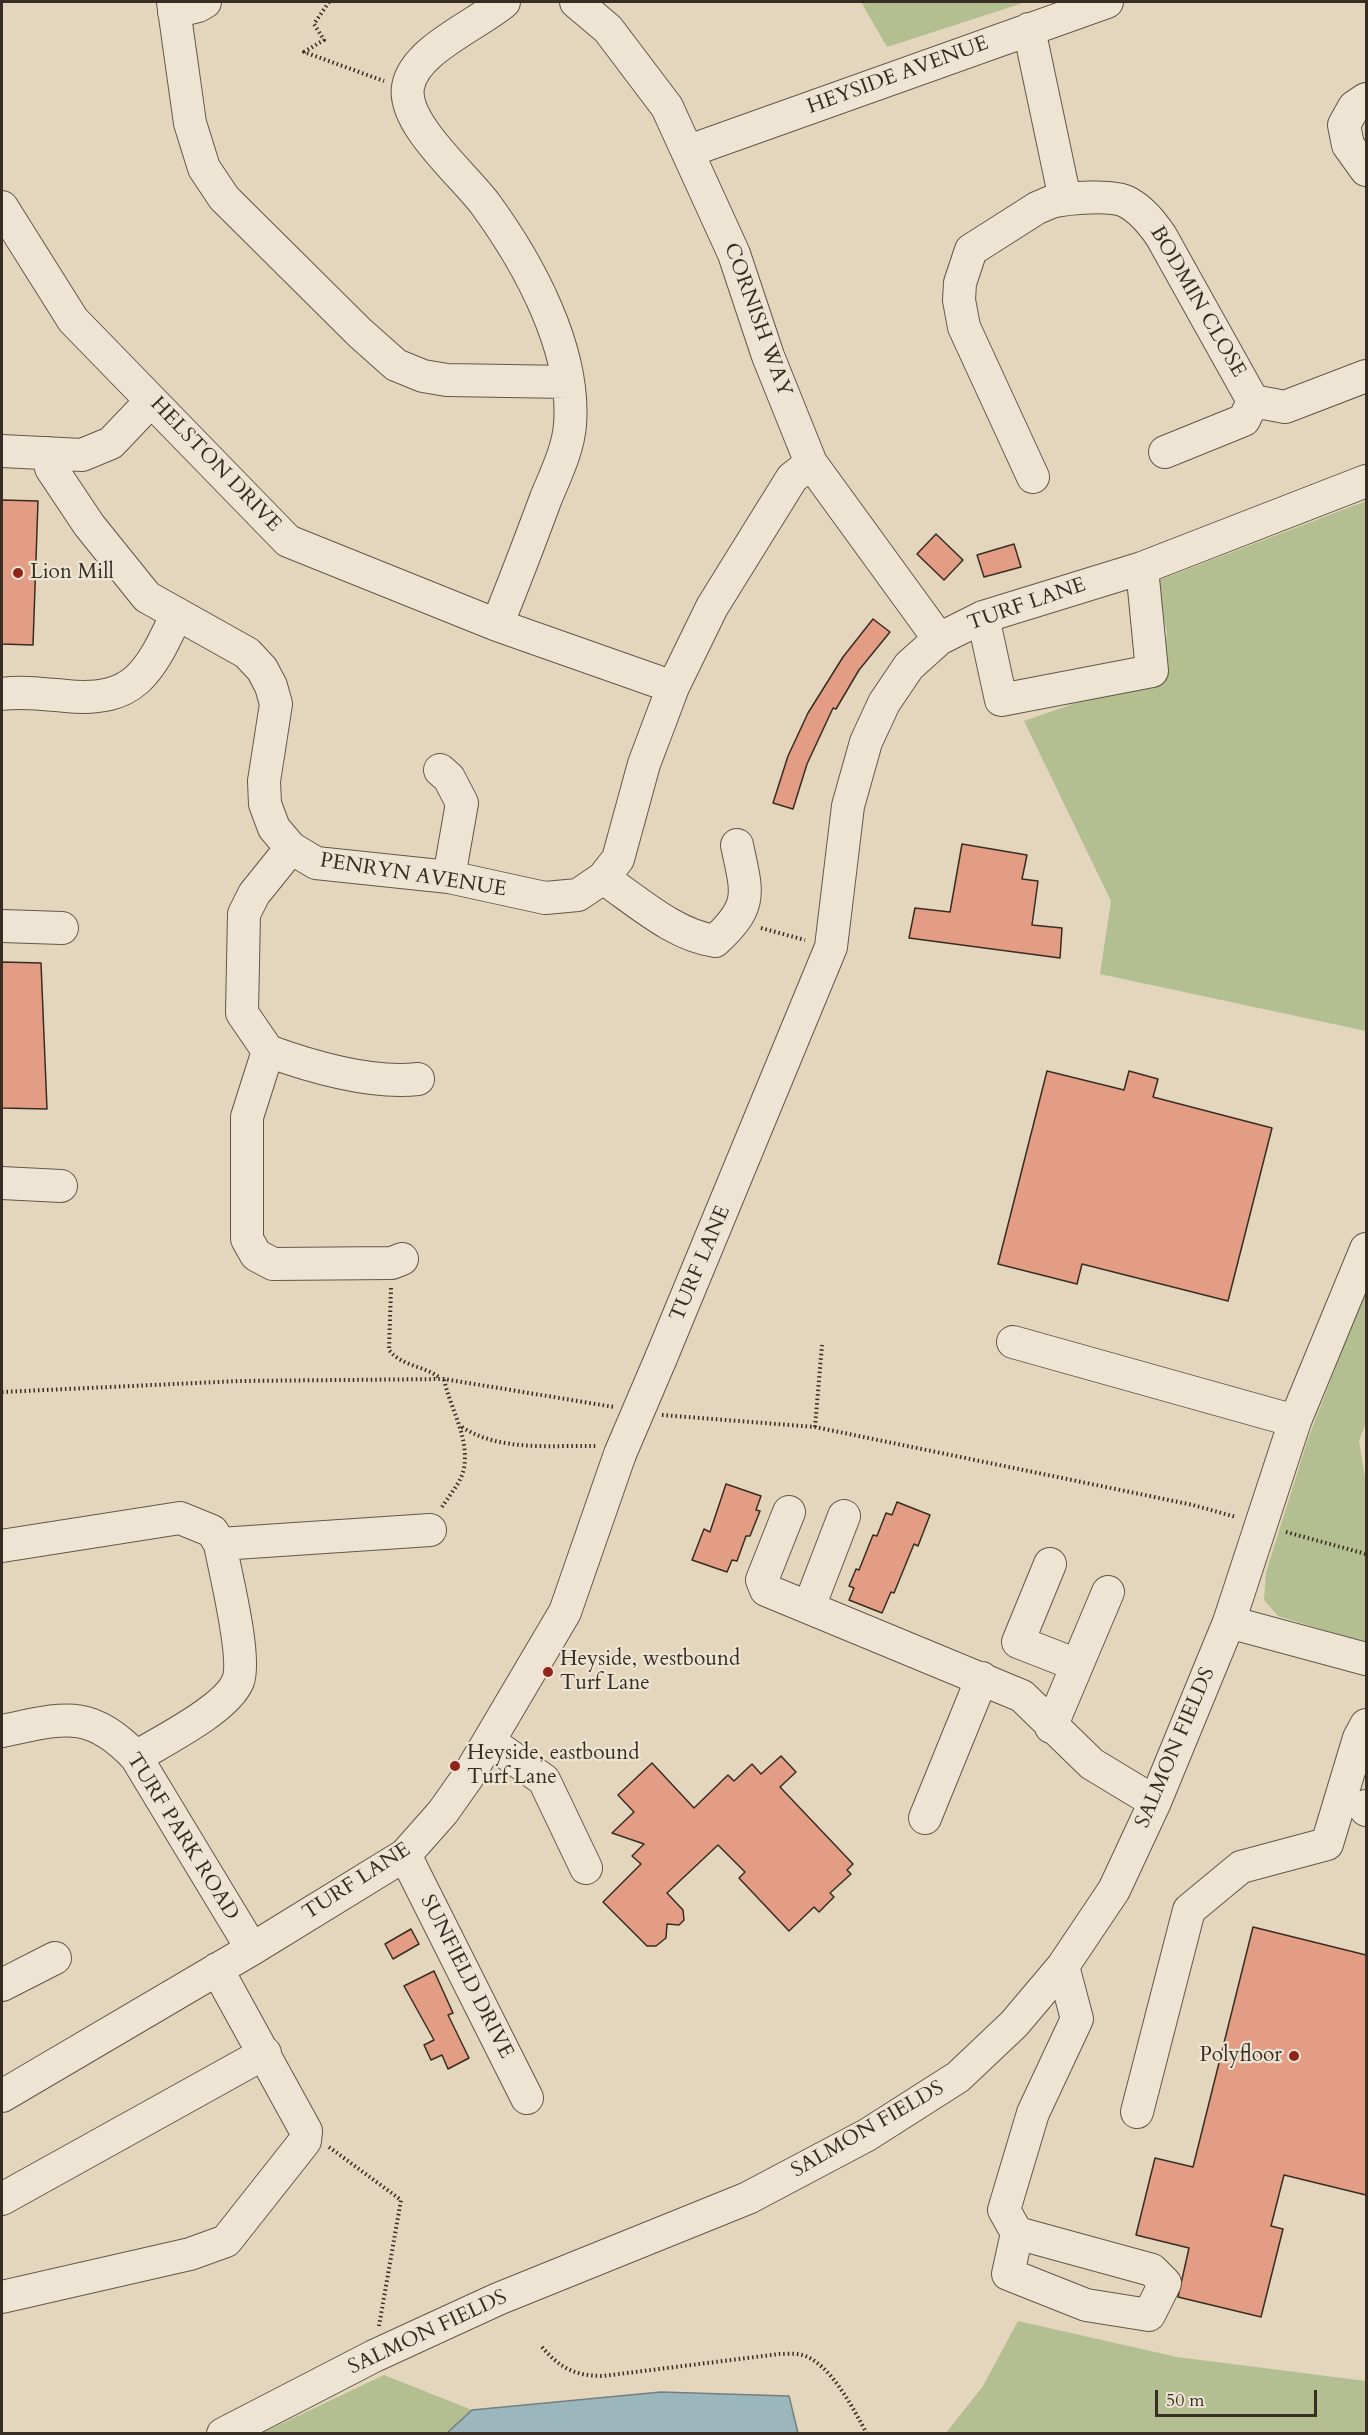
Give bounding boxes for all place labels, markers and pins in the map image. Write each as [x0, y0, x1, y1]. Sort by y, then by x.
place label: Lion Mill [30, 560, 114, 586]
marker: Lion Mill [11, 566, 25, 580]
place label: Heyside, westbound Turf Lane [560, 1647, 740, 1697]
marker: Heyside, westbound Turf Lane [541, 1665, 555, 1679]
place label: Heyside, eastbound Turf Lane [467, 1741, 639, 1791]
marker: Heyside, eastbound Turf Lane [448, 1759, 462, 1773]
place label: Polyfloor [1199, 2043, 1282, 2069]
marker: Polyfloor [1287, 2049, 1301, 2063]

